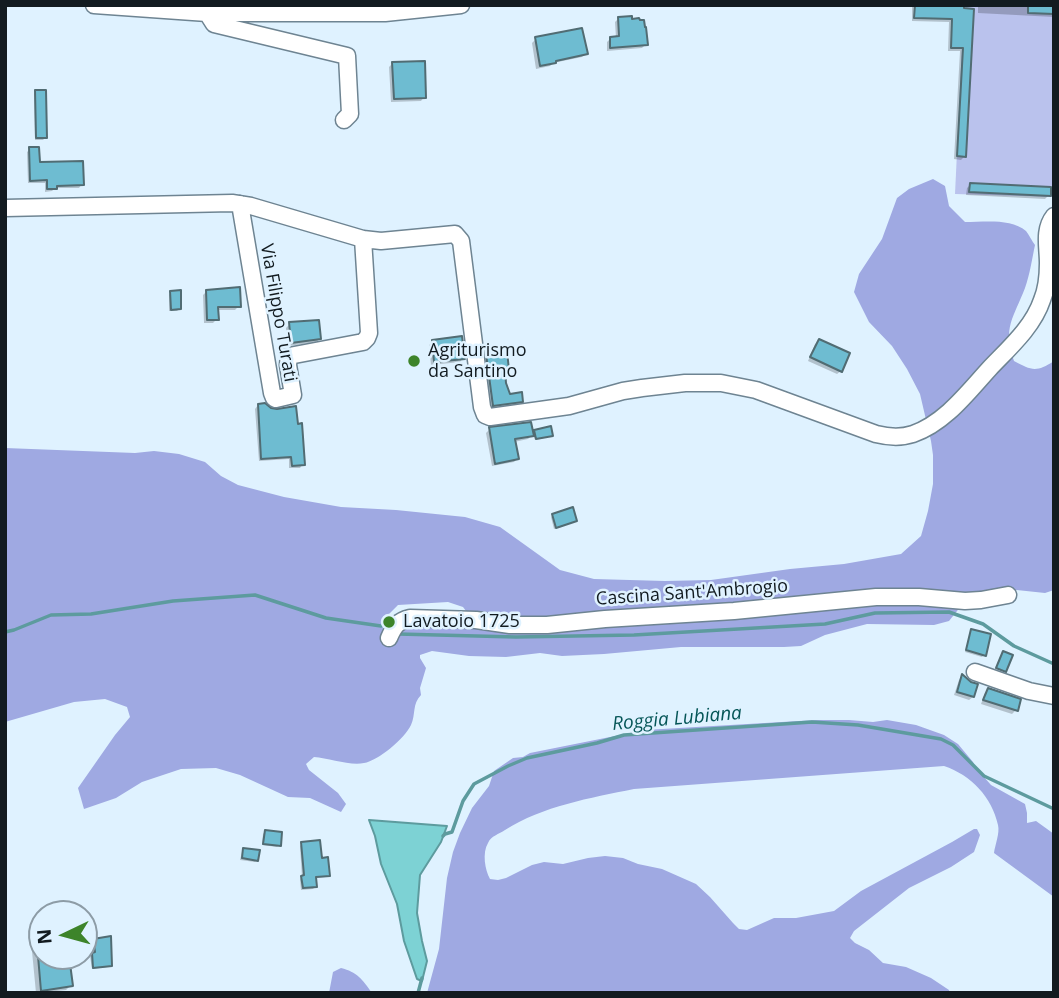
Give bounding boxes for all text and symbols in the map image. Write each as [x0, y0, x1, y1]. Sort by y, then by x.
street label: Via Filippo Turati [255, 242, 301, 384]
place label: Agriturismo da Santino [428, 340, 526, 382]
marker: Agriturismo da Santino [406, 353, 422, 369]
street label: Cascina Sant'Ambrogio [595, 576, 789, 610]
place label: Lavatoio 1725 [403, 611, 520, 633]
marker: Lavatoio 1725 [381, 614, 397, 630]
water label: Roggia Lubiana [611, 702, 743, 736]
north arrow [28, 900, 98, 970]
text: N [30, 928, 58, 945]

